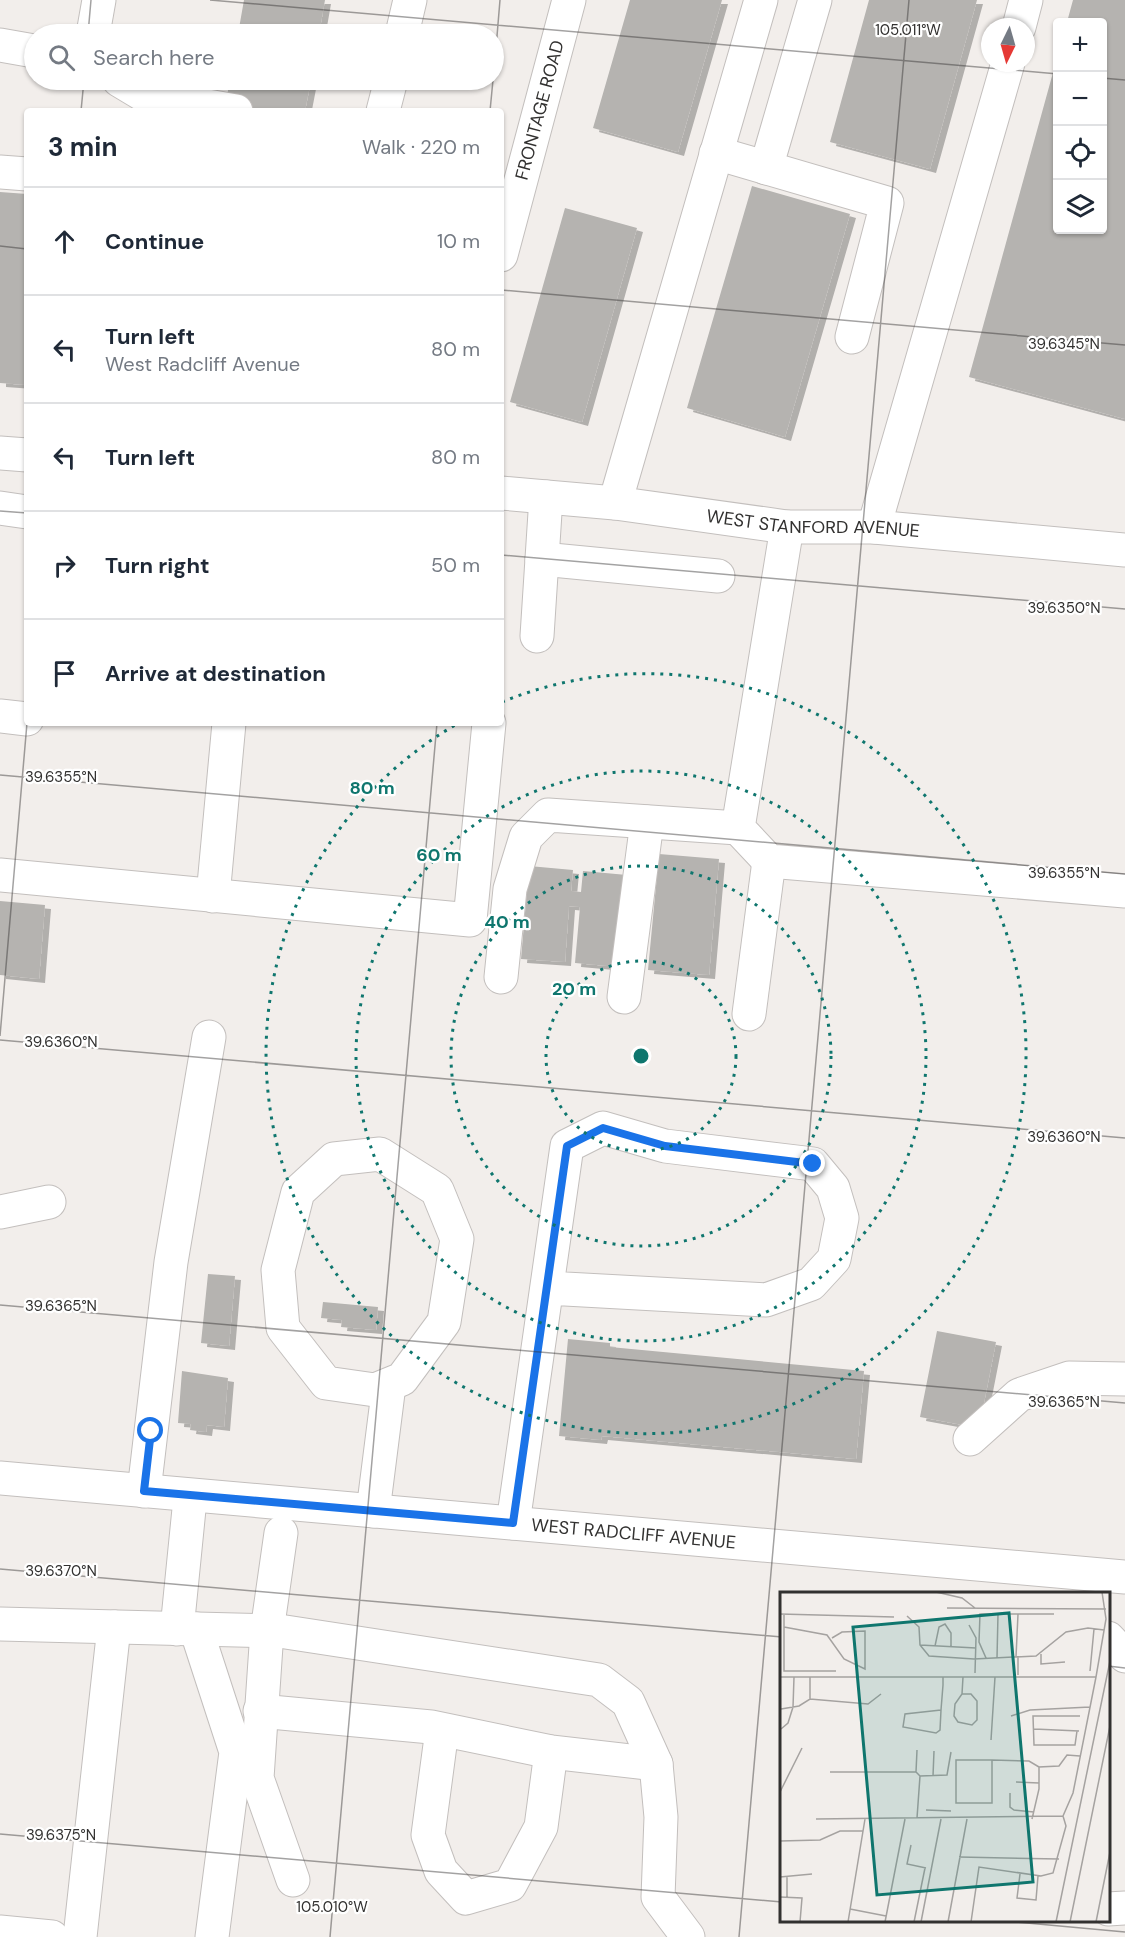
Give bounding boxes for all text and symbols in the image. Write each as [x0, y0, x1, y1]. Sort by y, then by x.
north arrow [981, 18, 1035, 72]
map controls [1053, 18, 1107, 234]
button: + [1053, 18, 1107, 72]
text: 105.011°W [875, 20, 941, 40]
search box [24, 24, 504, 90]
street label: FRONTAGE ROAD [510, 38, 570, 182]
icon: search [45, 41, 78, 74]
text: Search here [93, 43, 214, 72]
button: − [1053, 72, 1107, 126]
button: locate [1053, 126, 1107, 180]
text: 3 min [48, 130, 117, 164]
text: Walk · 220 m [362, 134, 480, 160]
button: layers [1053, 180, 1107, 234]
icon: ahead [48, 225, 81, 258]
text: Continue [105, 227, 204, 256]
text: 10 m [437, 228, 480, 254]
text: Turn left [105, 322, 195, 351]
icon: left [48, 333, 81, 366]
text: 39.6345°N [1028, 334, 1100, 354]
text: 80 m [431, 336, 480, 362]
text: West Radcliff Avenue [105, 351, 300, 377]
icon: left [48, 441, 81, 474]
text: Turn left [105, 443, 195, 472]
text: 80 m [431, 444, 480, 470]
street label: WEST STANFORD AVENUE [705, 504, 921, 543]
icon: right [48, 549, 81, 582]
text: Turn right [105, 551, 210, 580]
text: 50 m [431, 552, 480, 578]
text: 39.6350°N [1027, 598, 1101, 618]
icon: arrive [48, 657, 81, 690]
text: Arrive at destination [105, 659, 326, 688]
text: 39.6355°N [25, 767, 97, 787]
text: 80 m [349, 776, 395, 800]
text: 60 m [416, 843, 462, 867]
text: 39.6355°N [1028, 863, 1100, 883]
text: 40 m [484, 910, 530, 934]
text: 20 m [552, 977, 596, 1001]
text: 39.6360°N [24, 1032, 98, 1052]
centre of rings [631, 1046, 651, 1066]
text: 39.6360°N [1027, 1127, 1101, 1147]
route end [799, 1150, 825, 1176]
text: 39.6365°N [25, 1296, 97, 1316]
text: 39.6365°N [1028, 1392, 1100, 1412]
route start [137, 1417, 163, 1443]
street label: WEST RADCLIFF AVENUE [530, 1513, 737, 1555]
text: 39.6370°N [25, 1561, 97, 1581]
inset map [780, 1592, 1110, 1922]
text: 39.6375°N [26, 1825, 96, 1845]
text: 105.010°W [296, 1897, 368, 1917]

